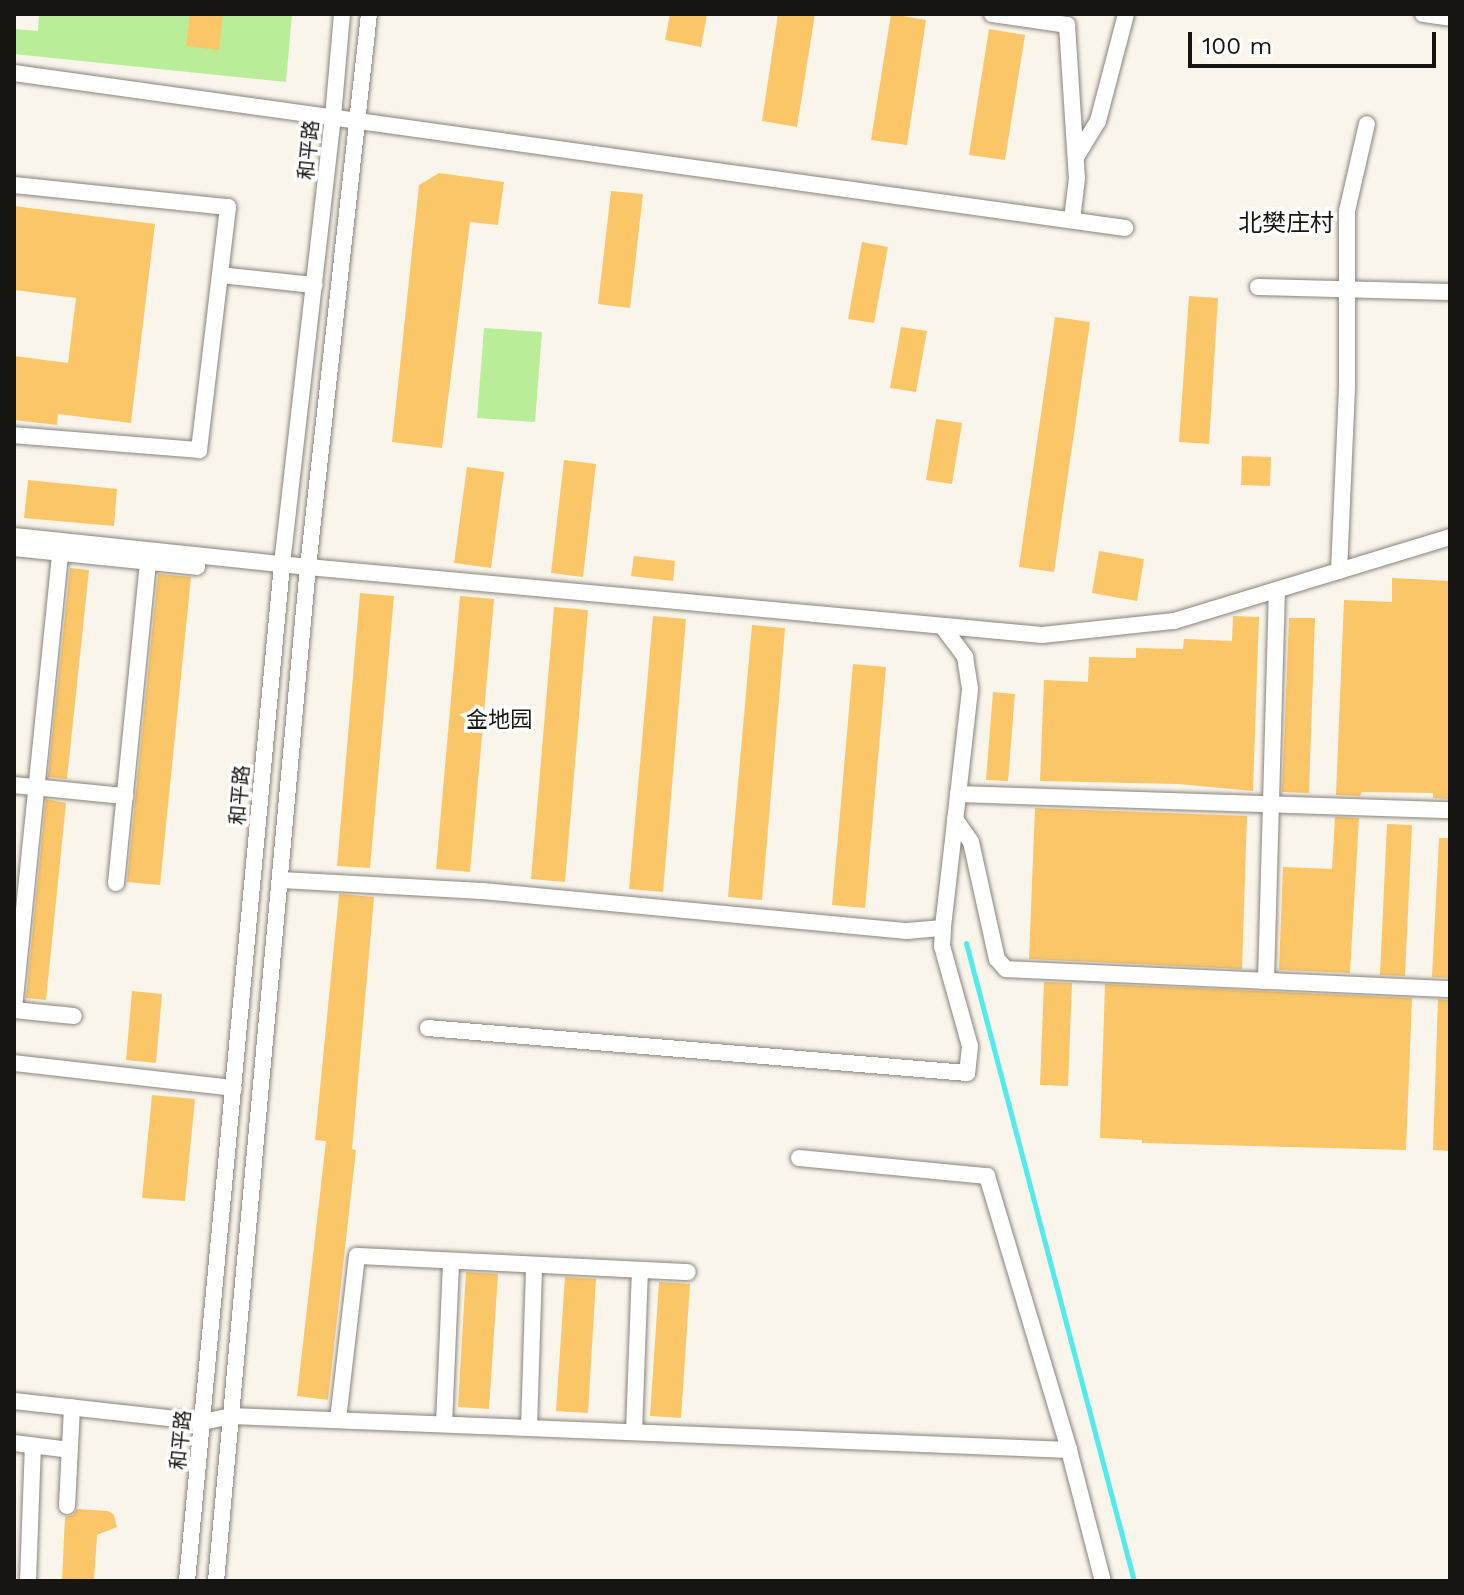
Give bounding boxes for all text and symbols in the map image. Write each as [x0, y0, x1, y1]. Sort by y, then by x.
scale bar [1192, 16, 1440, 66]
text: 100 m [1202, 32, 1272, 60]
street label: 和平路 [294, 119, 324, 181]
district label: 北樊庄村 [1238, 210, 1334, 238]
district label: 金地园 [466, 707, 532, 733]
street label: 和平路 [225, 764, 255, 826]
street label: 和平路 [166, 1409, 196, 1471]

